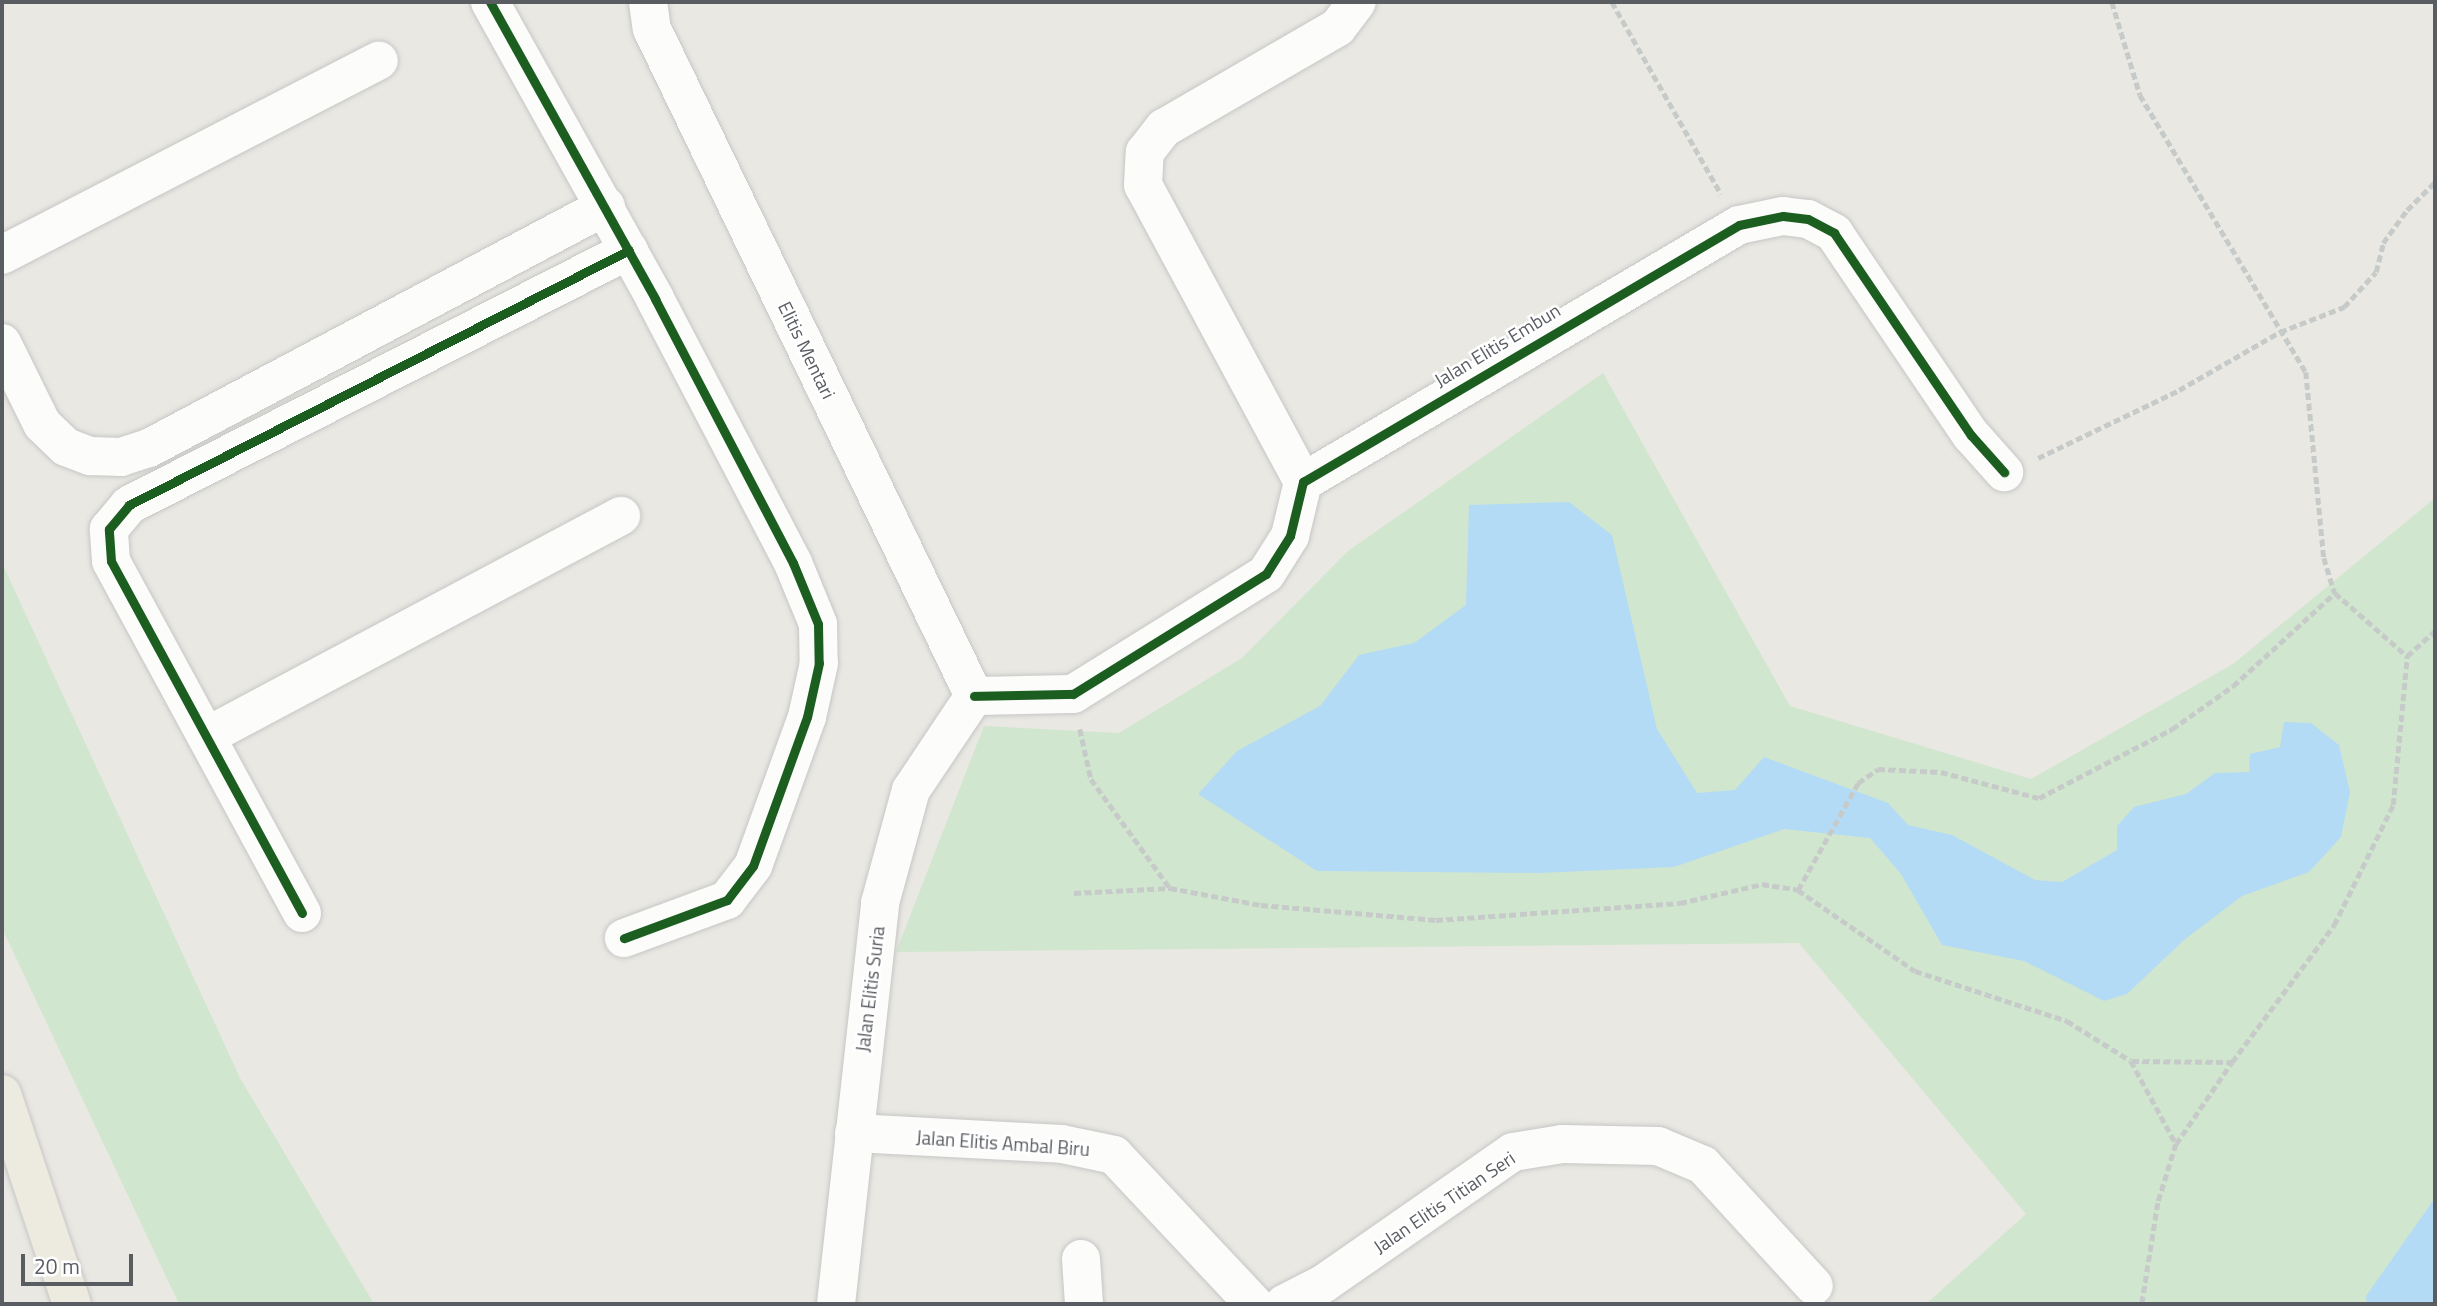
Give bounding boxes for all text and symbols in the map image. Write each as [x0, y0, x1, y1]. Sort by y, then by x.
street label: Elitis Mentari [774, 298, 840, 402]
street label: Jalan Elitis Embun [1430, 298, 1564, 392]
street label: Jalan Elitis Suria [851, 925, 889, 1053]
street label: Jalan Elitis Ambal Biru [915, 1126, 1091, 1160]
street label: Jalan Elitis Titian Seri [1369, 1146, 1519, 1258]
scale bar [24, 1240, 136, 1284]
text: 20 m [34, 1250, 80, 1282]

